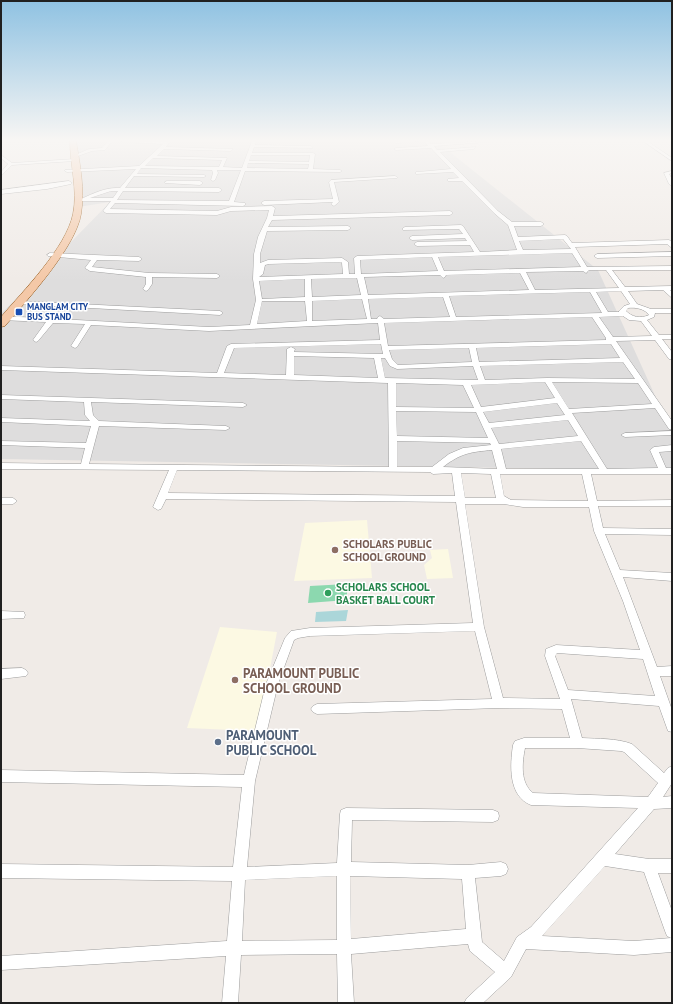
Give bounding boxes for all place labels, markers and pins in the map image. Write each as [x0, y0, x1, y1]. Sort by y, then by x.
place label: MANGLAM CITY BUS STAND [27, 301, 89, 322]
marker: MANGLAM CITY BUS STAND [14, 307, 24, 317]
place label: SCHOLARS PUBLIC SCHOOL GROUND [343, 537, 432, 564]
marker: SCHOLARS PUBLIC SCHOOL GROUND [330, 545, 340, 555]
place label: SCHOLARS SCHOOL BASKET BALL COURT [336, 580, 436, 607]
marker: SCHOLARS SCHOOL BASKET BALL COURT [323, 588, 333, 598]
place label: PARAMOUNT PUBLIC SCHOOL GROUND [243, 665, 359, 697]
marker: PARAMOUNT PUBLIC SCHOOL GROUND [230, 675, 240, 685]
place label: PARAMOUNT PUBLIC SCHOOL [226, 727, 317, 759]
marker: PARAMOUNT PUBLIC SCHOOL [213, 737, 223, 747]

